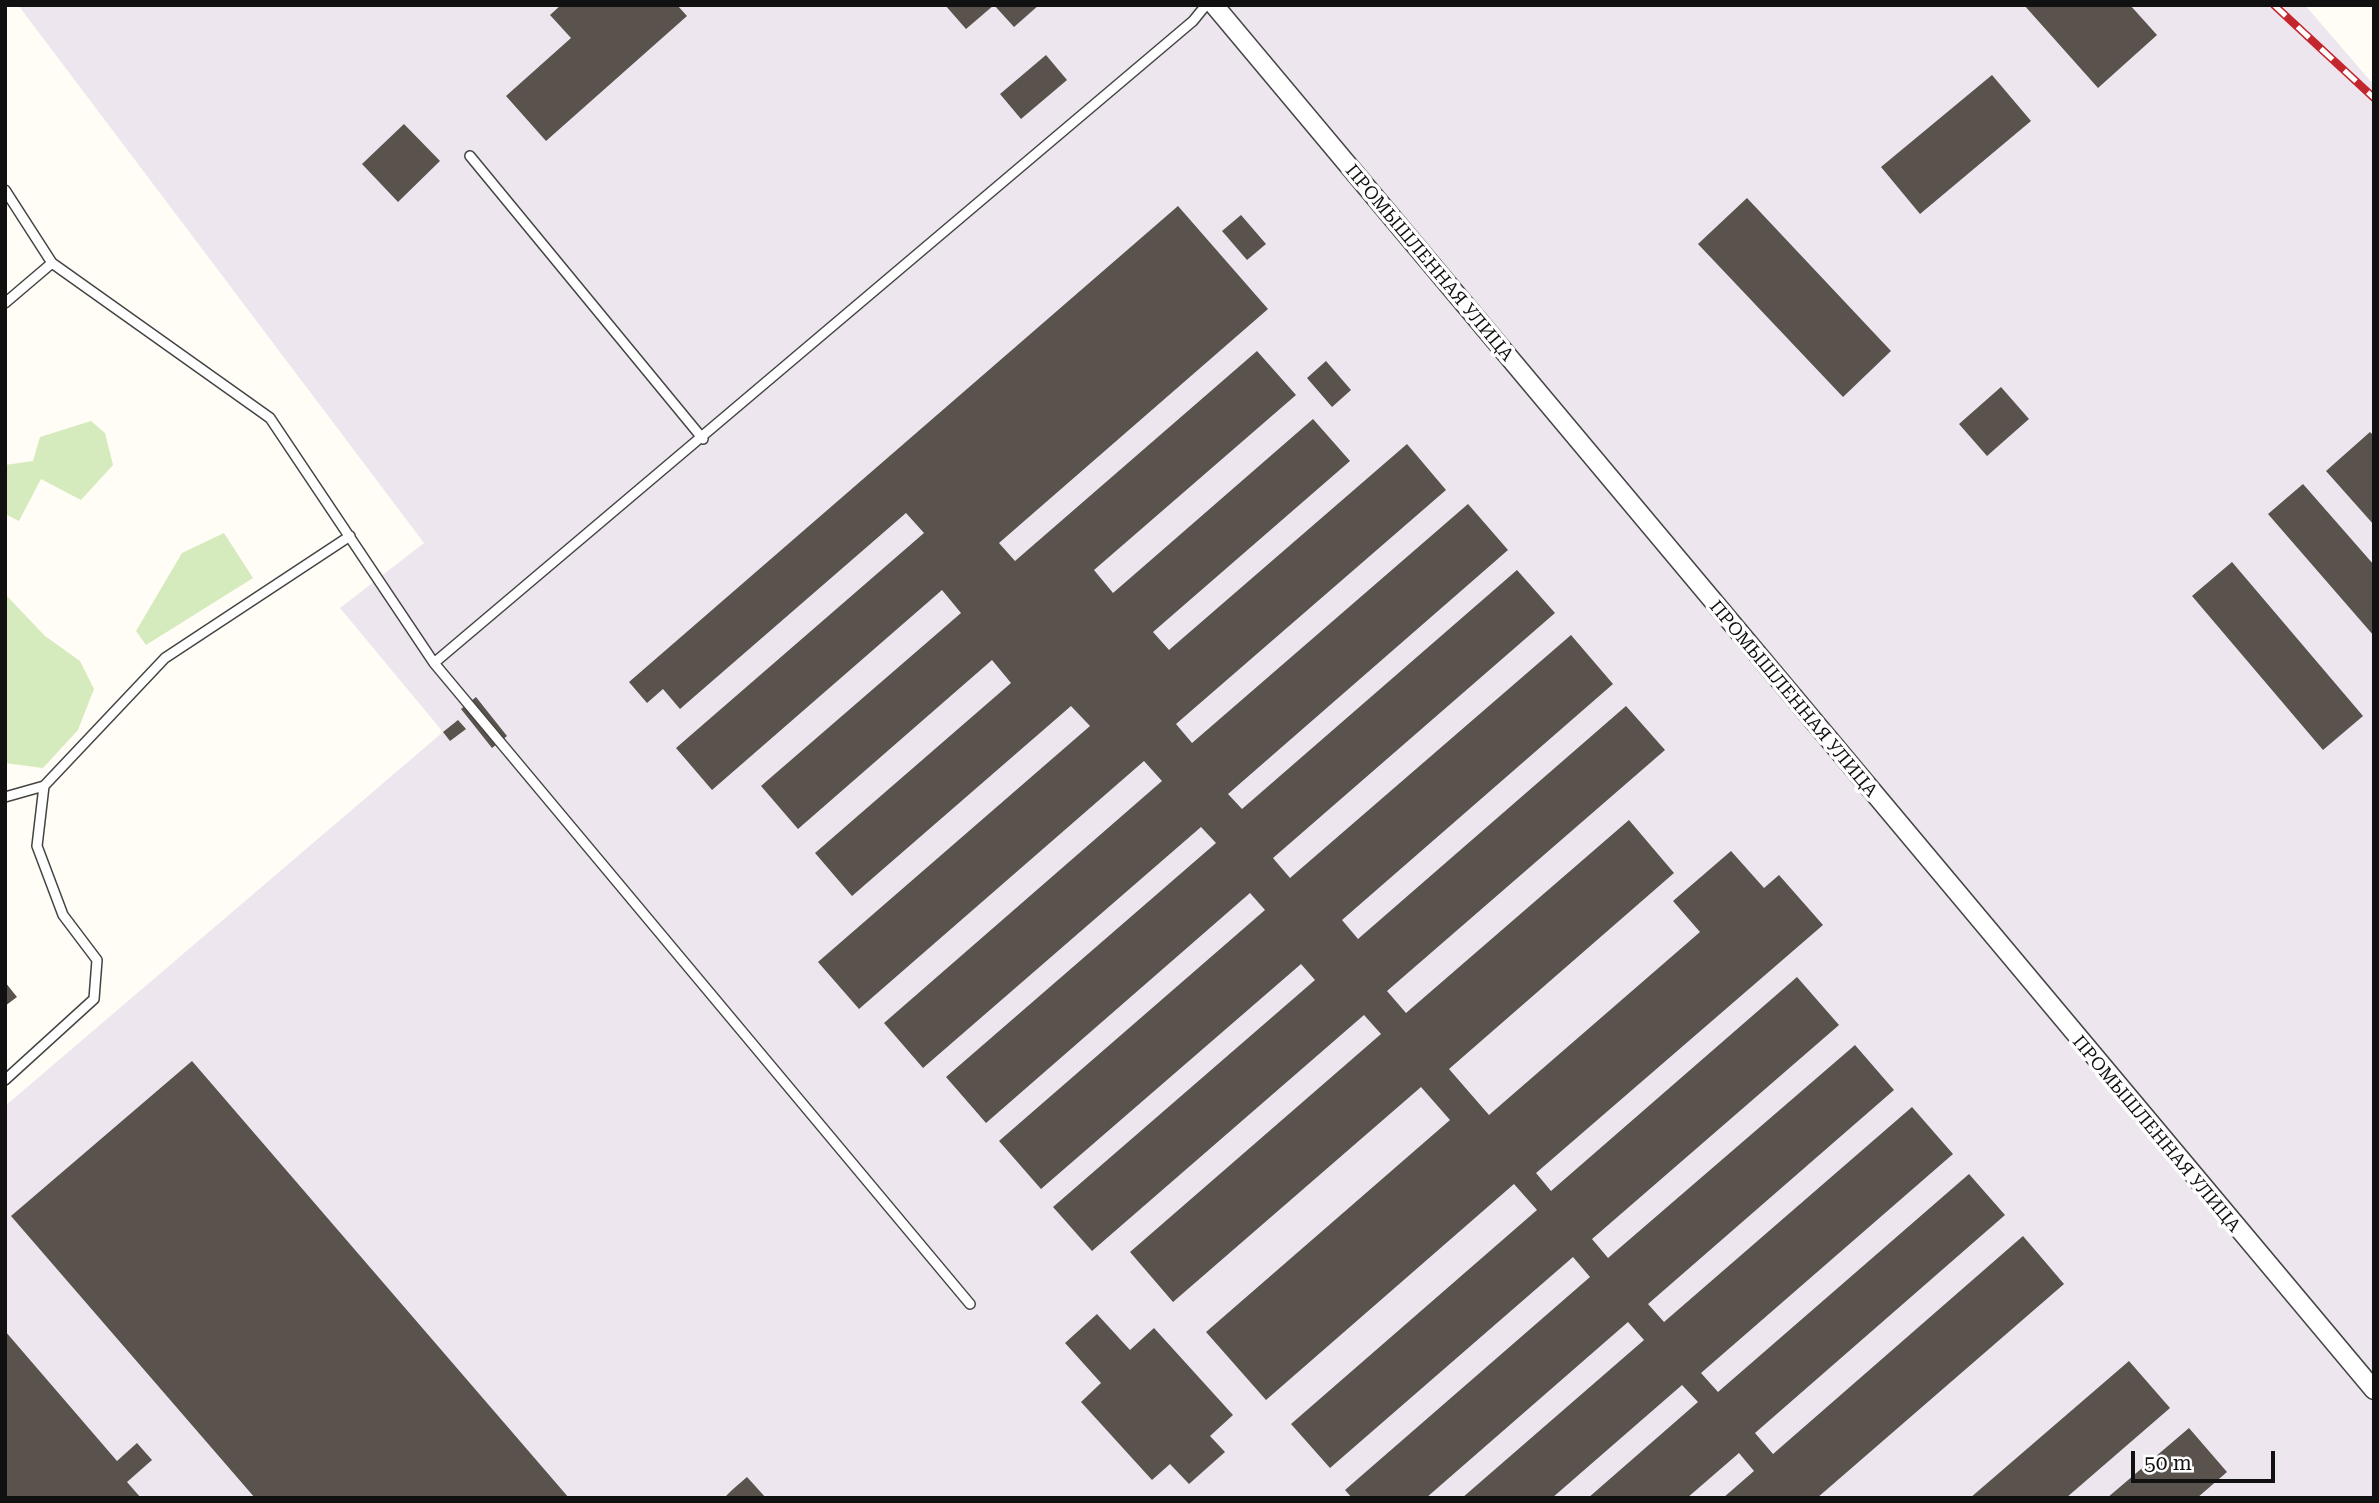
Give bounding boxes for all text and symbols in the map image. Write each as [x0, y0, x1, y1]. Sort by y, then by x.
street label: ПРОМЫШЛЕННАЯ УЛИЦА [1340, 160, 1518, 366]
street label: ПРОМЫШЛЕННАЯ УЛИЦА [1704, 596, 1882, 802]
street label: ПРОМЫШЛЕННАЯ УЛИЦА [2067, 1031, 2245, 1237]
scale bar [2134, 1436, 2278, 1480]
text: 50 m [2144, 1451, 2192, 1475]

